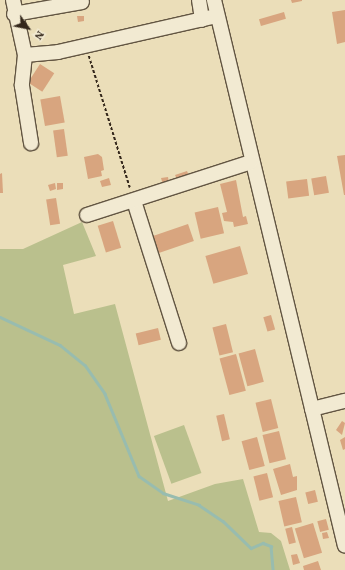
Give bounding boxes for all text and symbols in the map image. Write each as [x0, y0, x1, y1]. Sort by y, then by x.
north arrow [8, 8, 48, 48]
text: N [30, 27, 47, 42]

